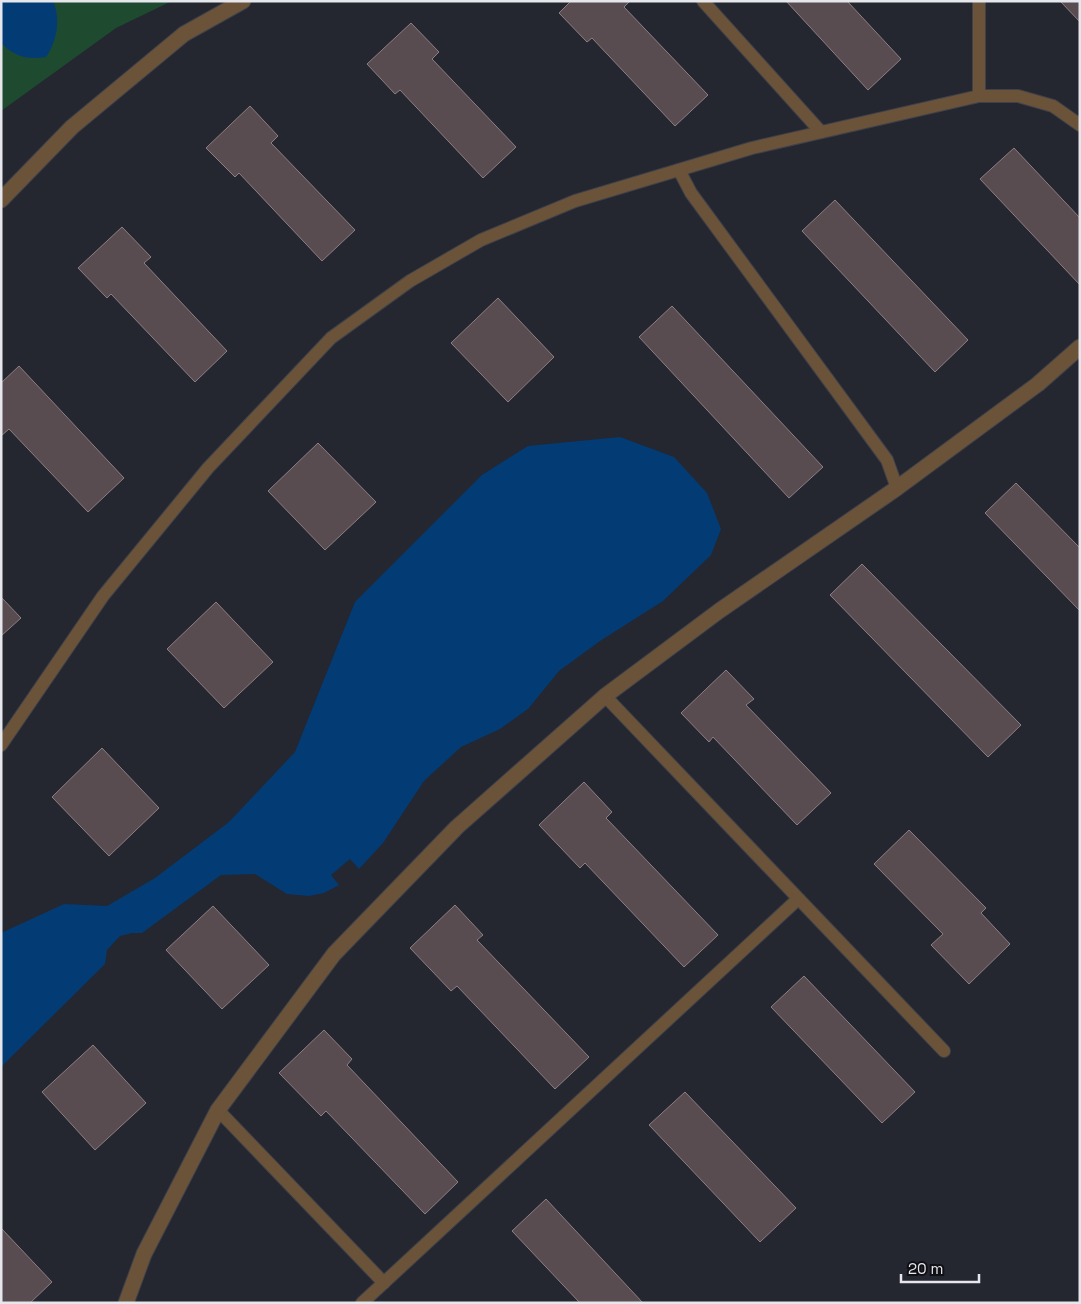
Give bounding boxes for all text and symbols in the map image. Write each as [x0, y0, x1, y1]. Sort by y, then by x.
scale bar [901, 1252, 978, 1284]
text: 20 m [908, 1259, 943, 1278]

